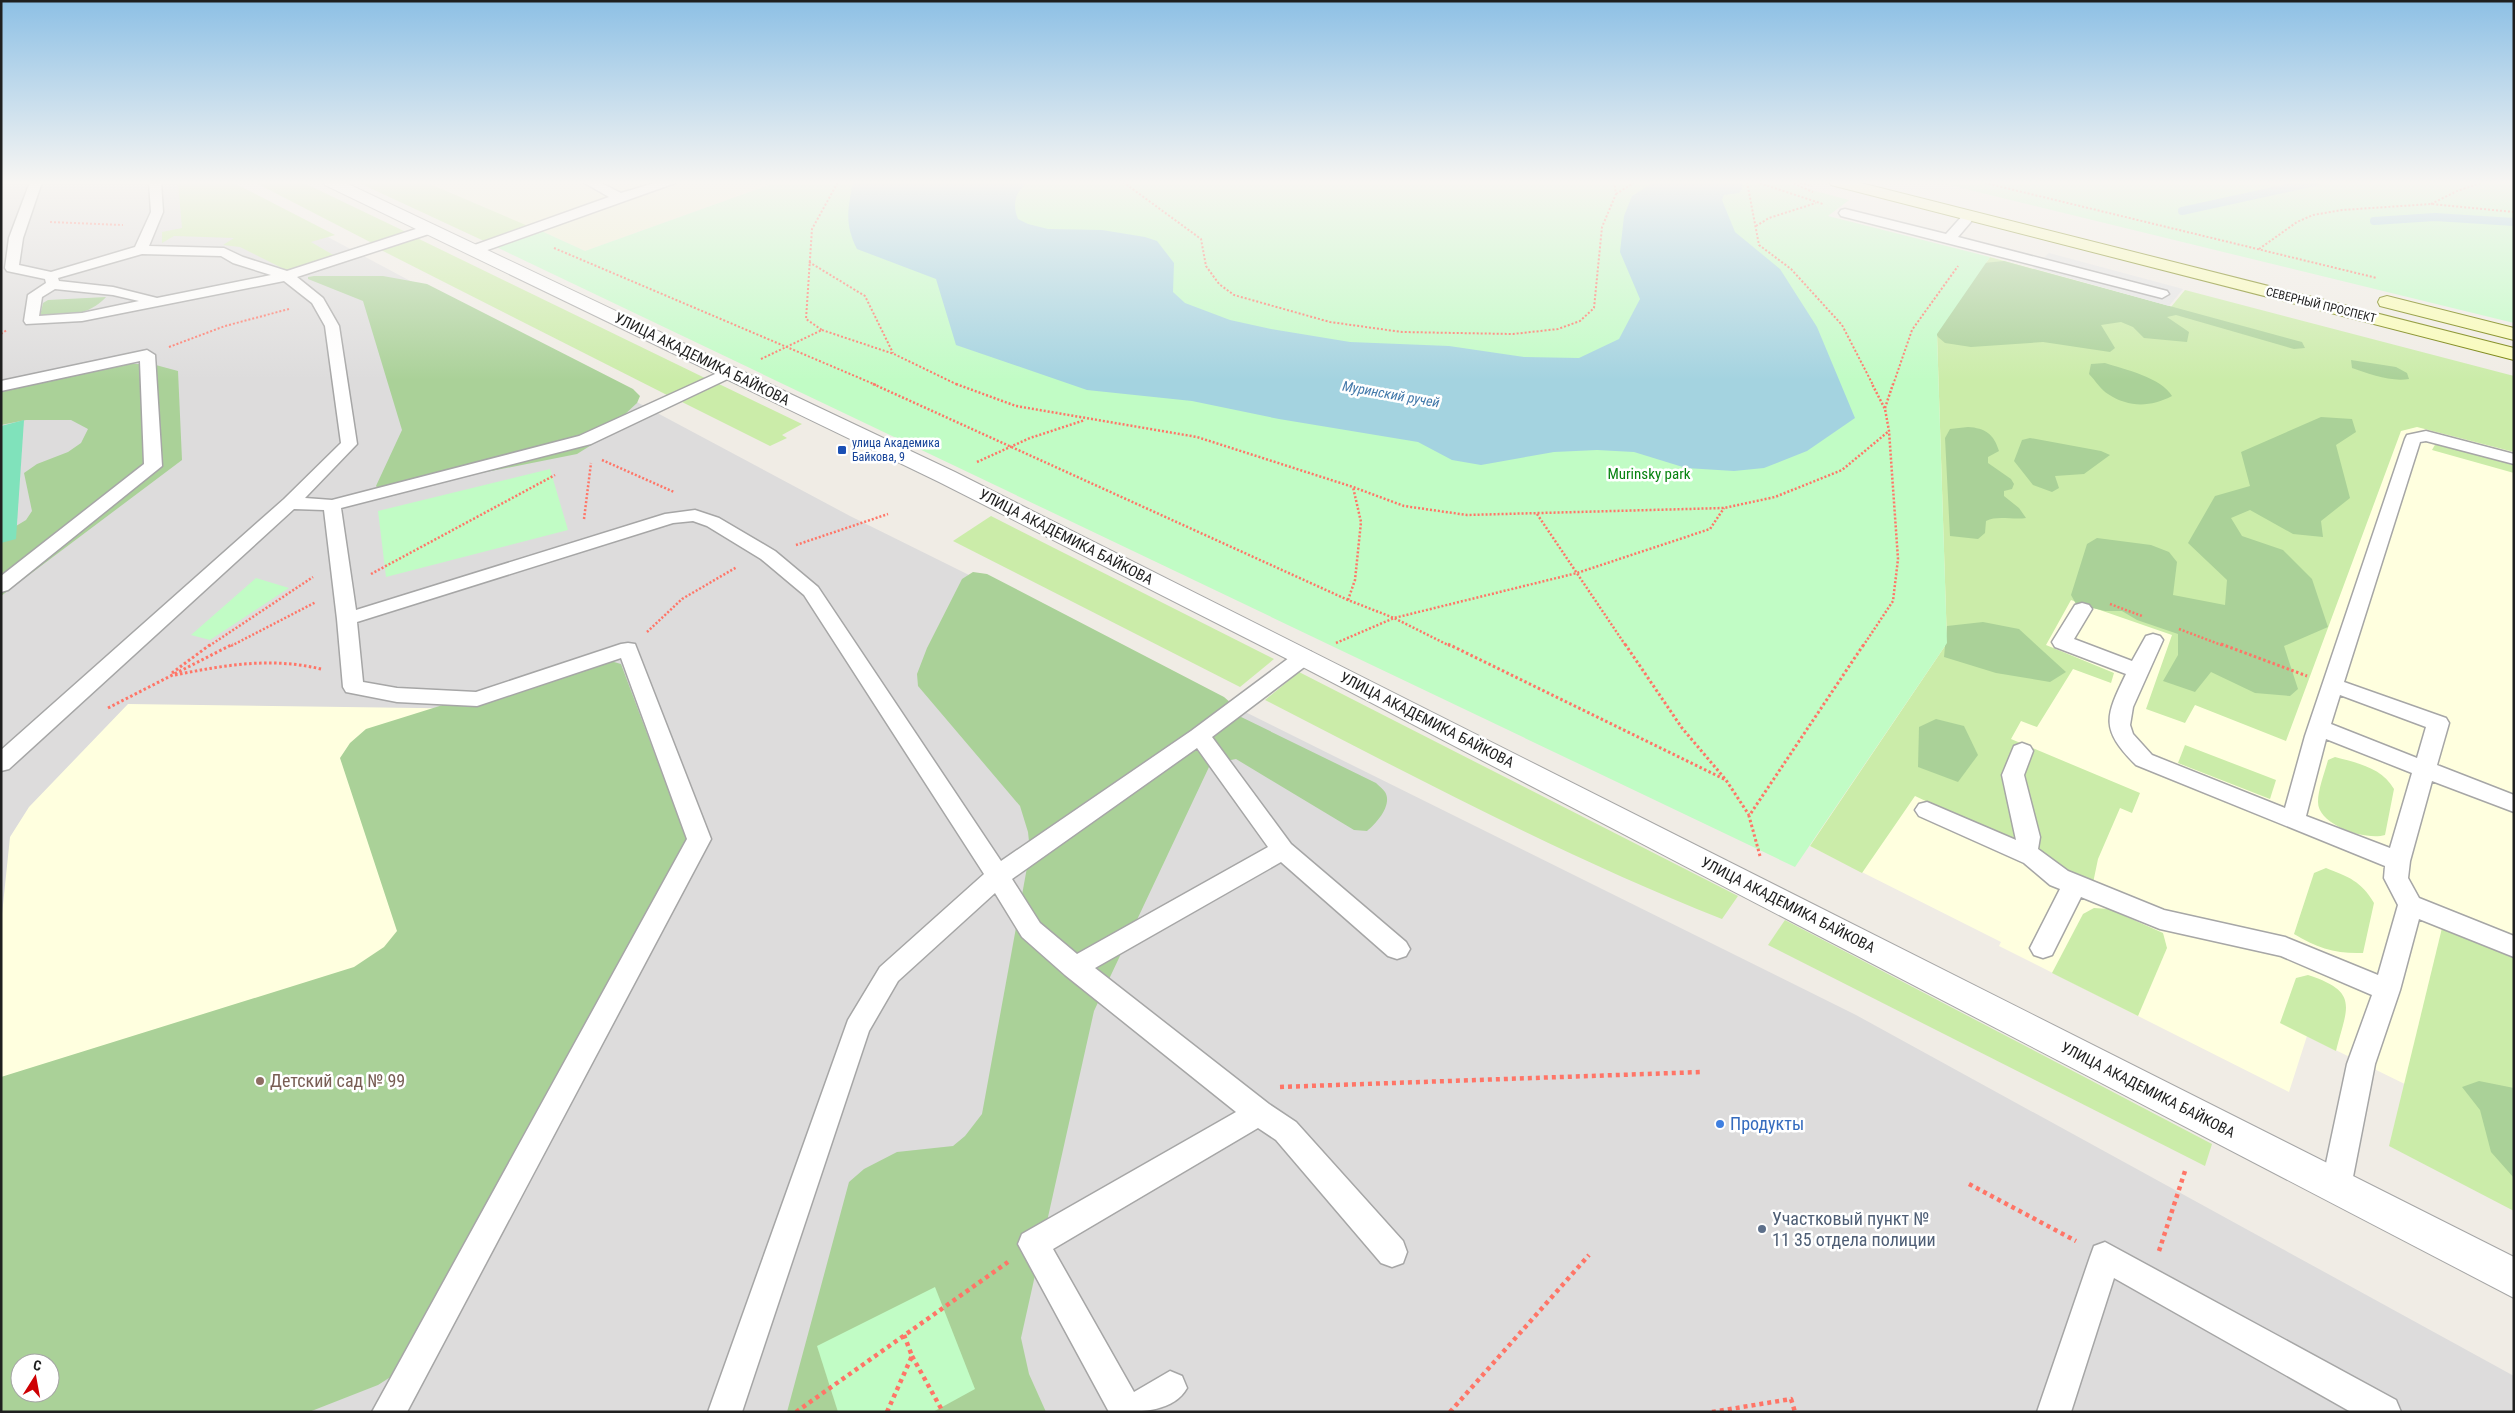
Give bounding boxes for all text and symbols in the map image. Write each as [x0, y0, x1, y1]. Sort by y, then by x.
street label: СЕВЕРНЫЙ ПРОСПЕКТ [2264, 284, 2378, 325]
street label: УЛИЦА АКАДЕМИКА БАЙКОВА [611, 309, 793, 409]
water label: Муринский ручей [1341, 378, 1441, 410]
place label: улица Академика Байкова, 9 [852, 436, 940, 464]
marker: улица Академика Байкова, 9 [836, 444, 848, 456]
park label: Murinsky park [1607, 465, 1691, 483]
street label: УЛИЦА АКАДЕМИКА БАЙКОВА [976, 485, 1156, 589]
street label: УЛИЦА АКАДЕМИКА БАЙКОВА [1337, 668, 1517, 772]
street label: УЛИЦА АКАДЕМИКА БАЙКОВА [1698, 853, 1878, 957]
street label: УЛИЦА АКАДЕМИКА БАЙКОВА [2058, 1038, 2238, 1142]
place label: Детский сад № 99 [270, 1070, 405, 1091]
marker: Детский сад № 99 [254, 1075, 266, 1087]
place label: Продукты [1730, 1113, 1804, 1134]
marker: Продукты [1714, 1118, 1726, 1130]
place label: Участковый пункт № 11 35 отдела полиции [1772, 1208, 1936, 1250]
marker: Участковый пункт № 11 35 отдела полиции [1756, 1223, 1768, 1235]
north arrow [10, 1353, 60, 1403]
text: С [32, 1357, 43, 1374]

